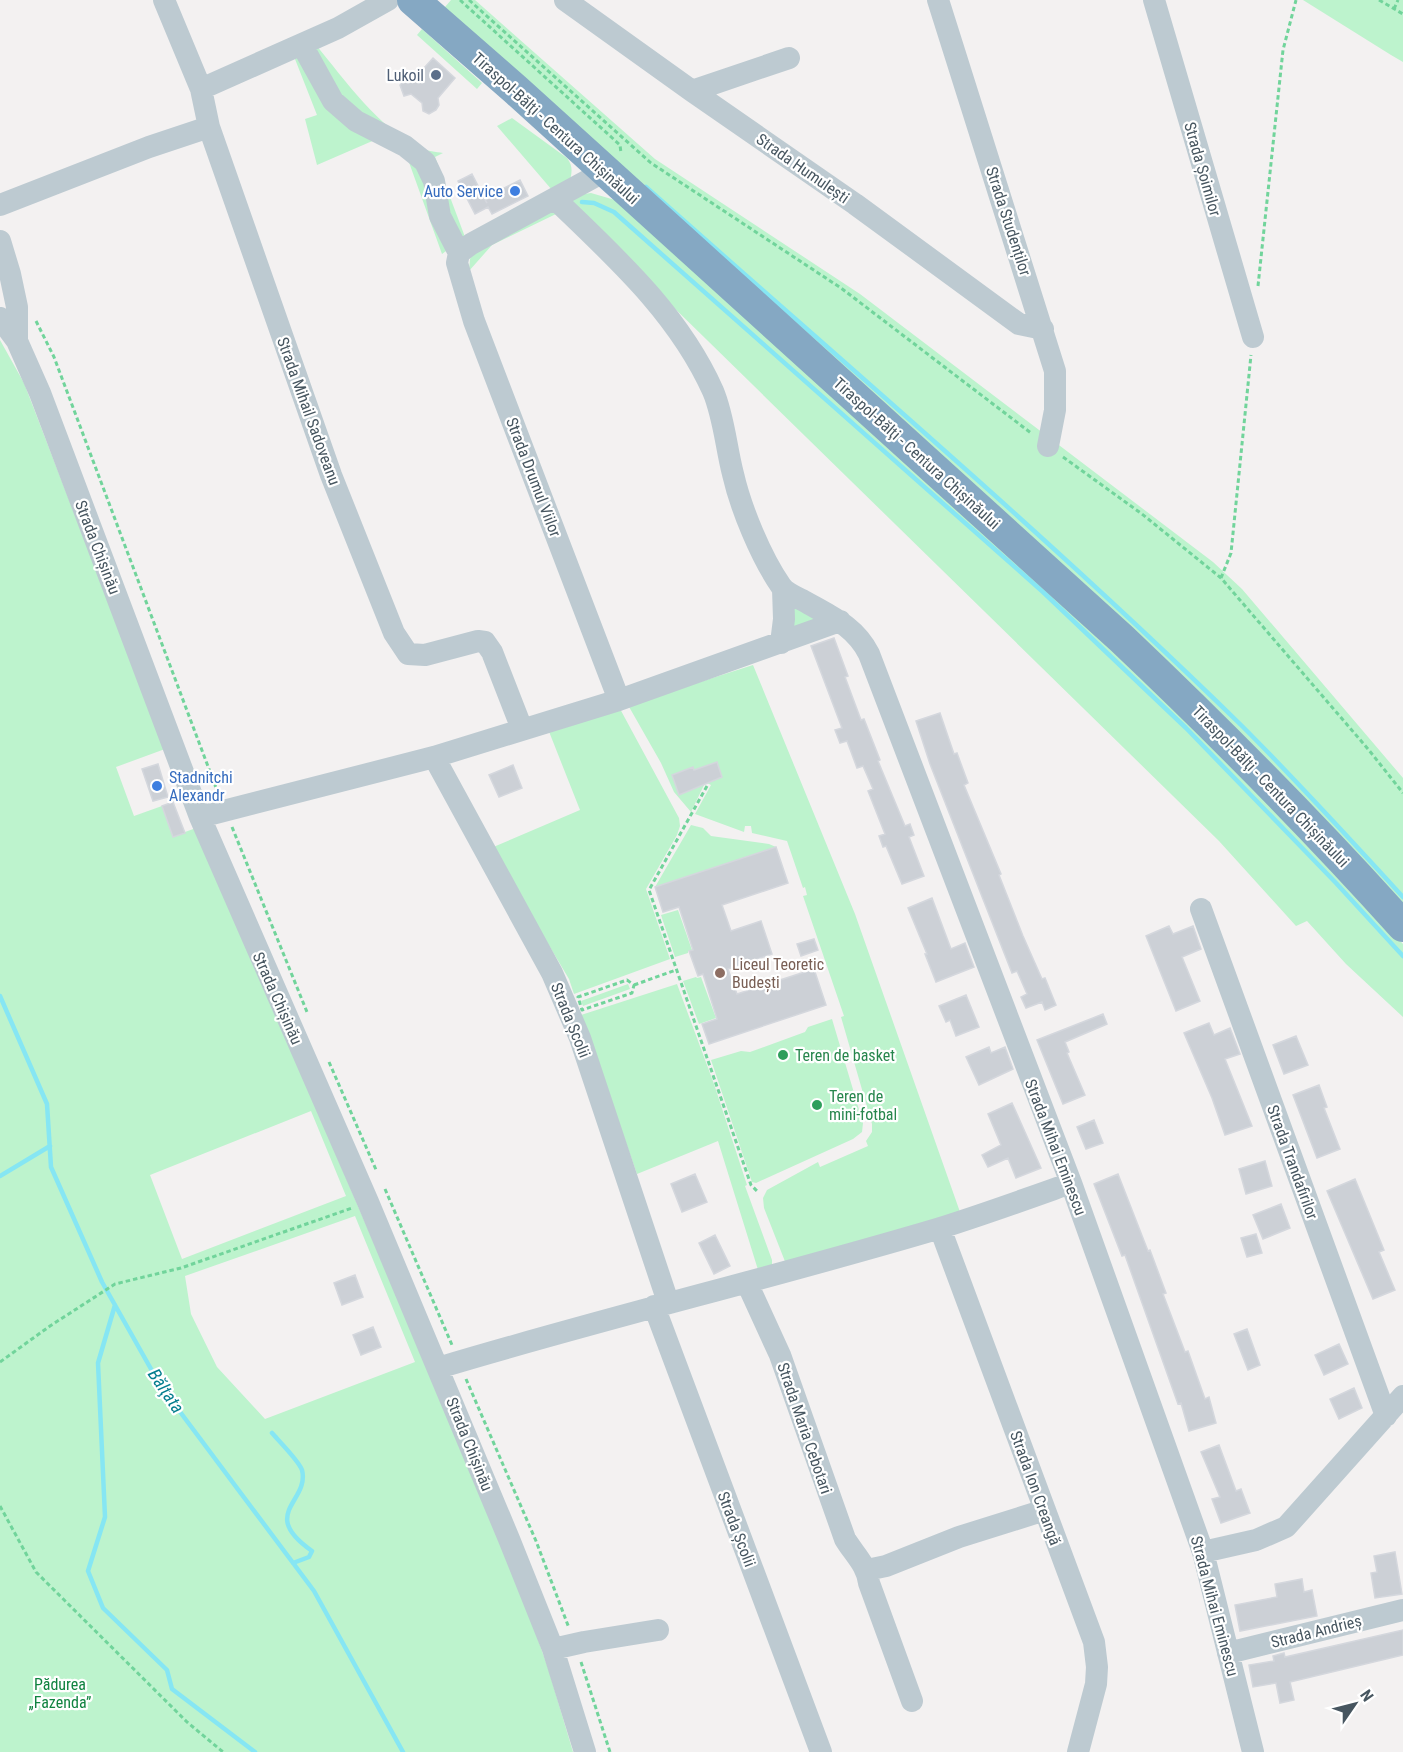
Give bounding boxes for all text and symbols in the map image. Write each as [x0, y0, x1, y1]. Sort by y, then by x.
street label: Tiraspol-Bălţi - Centura Chișinăului [468, 49, 643, 209]
place label: Lukoil [386, 66, 424, 85]
marker: Lukoil [429, 68, 443, 82]
street label: Strada Șoimilor [1179, 120, 1225, 219]
street label: Strada Humulești [752, 129, 853, 208]
street label: Strada Studenților [981, 164, 1035, 278]
place label: Auto Service [424, 182, 503, 201]
marker: Auto Service [508, 184, 522, 198]
street label: Strada Mihail Sadoveanu [273, 335, 344, 488]
street label: Tiraspol-Bălţi - Centura Chișinăului [829, 374, 1004, 534]
street label: Strada Drumul Viilor [502, 415, 565, 540]
street label: Strada Chișinău [70, 498, 124, 597]
street label: Tiraspol-Bălţi - Centura Chișinăului [1188, 702, 1353, 872]
place label: Stadnitchi Alexandr [169, 768, 233, 805]
marker: Stadnitchi Alexandr [150, 779, 164, 793]
street label: Strada Chișinău [248, 949, 306, 1048]
place label: Liceul Teoretic Budești [732, 955, 824, 993]
marker: Liceul Teoretic Budești [713, 966, 727, 980]
street label: Strada Școlii [546, 980, 594, 1061]
place label: Teren de basket [795, 1046, 895, 1065]
marker: Teren de basket [776, 1048, 790, 1062]
street label: Strada Mihai Eminescu [1021, 1076, 1090, 1218]
place label: Teren de mini-fotbal [829, 1087, 897, 1124]
marker: Teren de mini-fotbal [810, 1098, 824, 1112]
street label: Strada Trandafirilor [1263, 1102, 1322, 1222]
street label: Strada Maria Cebotari [773, 1360, 836, 1496]
water label: Bălţata [144, 1365, 189, 1417]
street label: Strada Chișinău [441, 1395, 497, 1494]
street label: Strada Ion Creangă [1006, 1428, 1065, 1548]
street label: Strada Școlii [713, 1489, 760, 1570]
street label: Strada Mihai Eminescu [1187, 1534, 1242, 1678]
street label: Strada Andrieș [1269, 1611, 1364, 1653]
north arrow [1325, 1674, 1385, 1734]
park label: Pădurea „Fazenda” [29, 1675, 91, 1712]
text: N [1356, 1686, 1377, 1705]

